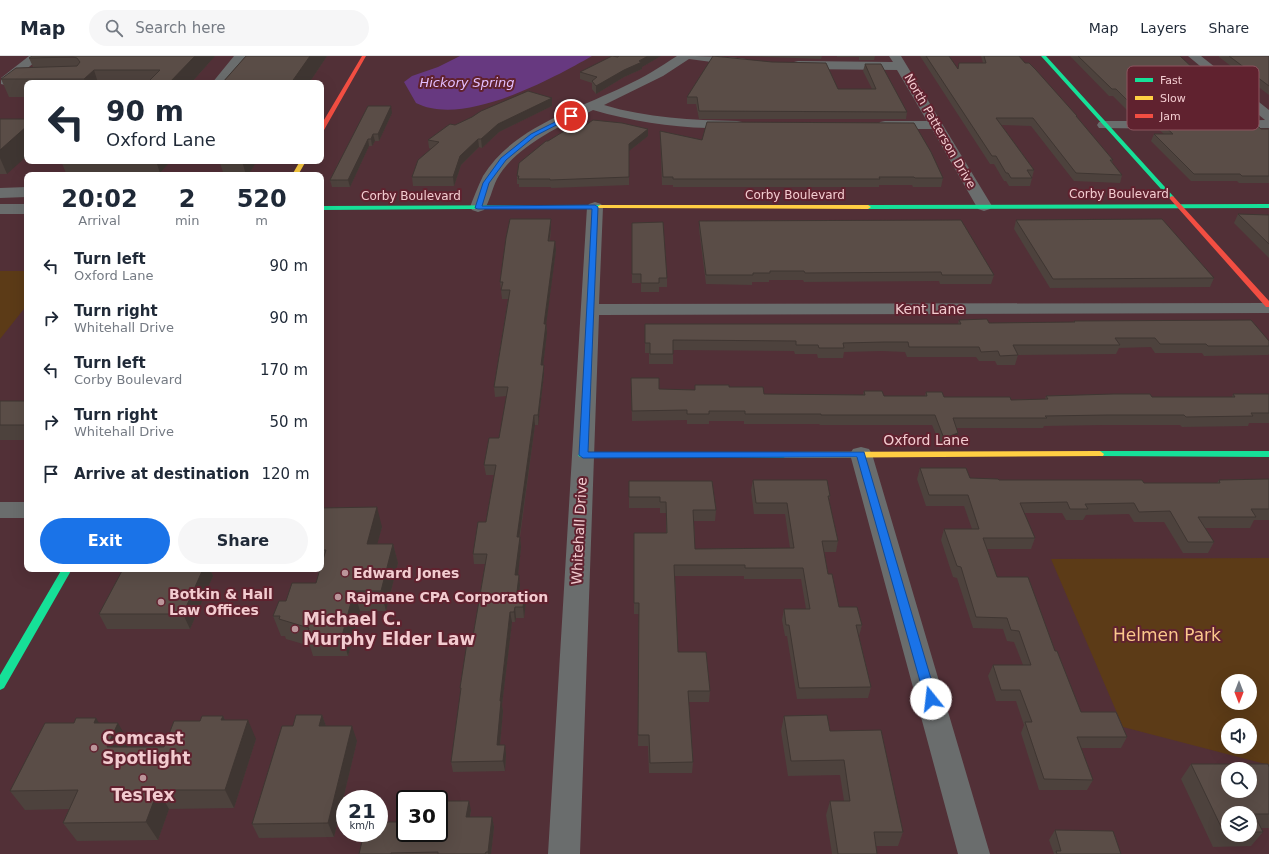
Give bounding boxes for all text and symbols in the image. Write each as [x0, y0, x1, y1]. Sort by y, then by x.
search box [89, 10, 369, 46]
text: Map [20, 17, 65, 39]
icon: search [103, 17, 125, 39]
text: Search here [135, 19, 225, 37]
text: Map [1089, 20, 1118, 36]
text: Layers [1140, 20, 1187, 36]
text: Share [1209, 20, 1249, 36]
legend [1127, 66, 1259, 130]
street label: North Patterson Drive [901, 71, 979, 191]
text: Fast [1160, 74, 1183, 87]
water label: Hickory Spring [419, 75, 515, 90]
text: Slow [1160, 92, 1186, 105]
text: 90 m [106, 95, 184, 128]
icon: left [40, 96, 92, 148]
pin [554, 99, 588, 133]
icon: arrive [560, 105, 582, 127]
text: Jam [1159, 110, 1181, 123]
text: Oxford Lane [106, 129, 216, 150]
text: 20:02 [61, 185, 138, 213]
text: 2 [179, 185, 195, 213]
text: 520 [237, 185, 287, 213]
street label: Corby Boulevard [1069, 187, 1169, 201]
street label: Corby Boulevard [745, 188, 845, 202]
street label: Corby Boulevard [361, 189, 461, 203]
text: Arrival [78, 213, 121, 228]
text: min [175, 213, 199, 228]
text: m [255, 213, 268, 228]
text: Turn left [74, 250, 146, 268]
icon: left [40, 255, 62, 277]
text: 90 m [270, 257, 308, 275]
text: Oxford Lane [74, 268, 153, 283]
street label: Kent Lane [895, 301, 965, 317]
text: Turn right [74, 302, 158, 320]
icon: right [40, 307, 62, 329]
text: 90 m [270, 309, 308, 327]
text: Whitehall Drive [74, 320, 174, 335]
text: Turn left [74, 354, 146, 372]
icon: left [40, 359, 62, 381]
text: 170 m [260, 361, 308, 379]
text: Corby Boulevard [74, 372, 182, 387]
text: Turn right [74, 406, 158, 424]
icon: right [40, 411, 62, 433]
text: 50 m [270, 413, 308, 431]
text: Whitehall Drive [74, 424, 174, 439]
street label: Oxford Lane [883, 432, 969, 448]
icon: arrive [40, 463, 62, 485]
text: Arrive at destination [74, 465, 249, 483]
text: 120 m [261, 465, 310, 483]
street label: Whitehall Drive [568, 477, 590, 585]
button: Exit [40, 518, 170, 564]
button: Share [178, 518, 308, 564]
place label: Edward Jones [353, 565, 459, 581]
marker: Edward Jones [340, 568, 350, 578]
place label: Botkin & Hall Law Offices [169, 586, 273, 618]
place label: Rajmane CPA Corporation [346, 589, 548, 605]
marker: Rajmane CPA Corporation [333, 592, 343, 602]
marker: Botkin & Hall Law Offices [156, 597, 166, 607]
place label: Michael C. Murphy Elder Law [303, 609, 475, 649]
marker: Michael C. Murphy Elder Law [290, 624, 300, 634]
park label: Helmen Park [1113, 625, 1221, 645]
north arrow [1221, 674, 1257, 710]
map controls [1221, 674, 1257, 842]
position arrow [910, 678, 952, 720]
button: sound [1221, 718, 1257, 754]
place label: Comcast Spotlight [102, 728, 190, 768]
marker: Comcast Spotlight [89, 743, 99, 753]
button: search [1221, 762, 1257, 798]
marker: TesTex [138, 773, 148, 783]
place label: TesTex [112, 785, 174, 805]
speed limit sign: 30 [396, 790, 448, 842]
text: 21 [348, 799, 376, 823]
button: layers [1221, 806, 1257, 842]
text: km/h [349, 820, 375, 831]

